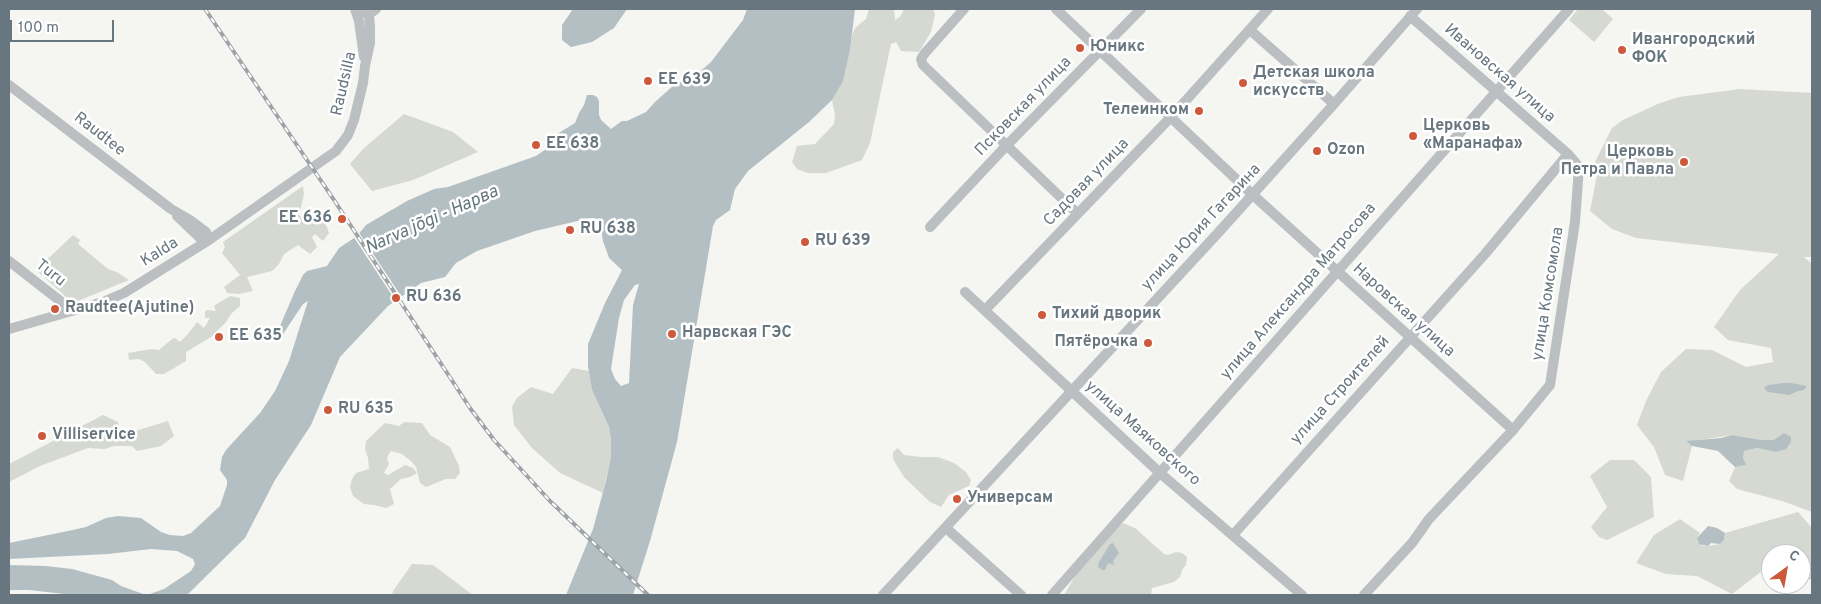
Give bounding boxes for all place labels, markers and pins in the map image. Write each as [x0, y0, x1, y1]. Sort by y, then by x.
place label: Ивангородский ФОК [1632, 31, 1755, 69]
place label: Юникс [1090, 38, 1145, 58]
marker: Юникс [1074, 42, 1086, 54]
marker: Ивангородский ФОК [1616, 44, 1628, 56]
place label: Детская школа искусств [1253, 64, 1375, 102]
place label: EE 639 [658, 71, 711, 91]
marker: EE 639 [642, 75, 654, 87]
marker: Детская школа искусств [1237, 77, 1249, 89]
place label: Телеинком [1103, 101, 1189, 121]
marker: Телеинком [1193, 105, 1205, 117]
place label: Церковь «Маранафа» [1423, 117, 1523, 155]
marker: Церковь «Маранафа» [1407, 130, 1419, 142]
place label: EE 638 [546, 135, 599, 155]
marker: EE 638 [530, 139, 542, 151]
place label: Ozon [1327, 141, 1365, 161]
place label: Церковь Петра и Павла [1561, 143, 1674, 181]
marker: Ozon [1311, 145, 1323, 157]
marker: Церковь Петра и Павла [1678, 156, 1690, 168]
place label: EE 636 [279, 209, 332, 229]
marker: EE 636 [336, 213, 348, 225]
place label: RU 638 [580, 220, 636, 240]
marker: RU 638 [564, 224, 576, 236]
place label: RU 639 [815, 232, 871, 252]
marker: RU 639 [799, 236, 811, 248]
place label: RU 636 [406, 288, 462, 308]
marker: RU 636 [390, 292, 402, 304]
place label: Raudtee(Ajutine) [65, 299, 195, 319]
marker: Raudtee(Ajutine) [49, 303, 61, 315]
place label: Тихий дворик [1052, 305, 1161, 325]
marker: Тихий дворик [1036, 309, 1048, 321]
place label: Нарвская ГЭС [682, 324, 792, 344]
place label: EE 635 [229, 327, 282, 347]
marker: Нарвская ГЭС [666, 328, 678, 340]
marker: EE 635 [213, 331, 225, 343]
place label: Пятёрочка [1054, 333, 1138, 353]
marker: Пятёрочка [1142, 337, 1154, 349]
place label: RU 635 [338, 400, 394, 420]
marker: RU 635 [322, 404, 334, 416]
place label: Villiservice [52, 426, 136, 446]
marker: Villiservice [36, 430, 48, 442]
place label: Универсам [967, 489, 1053, 509]
marker: Универсам [951, 493, 963, 505]

